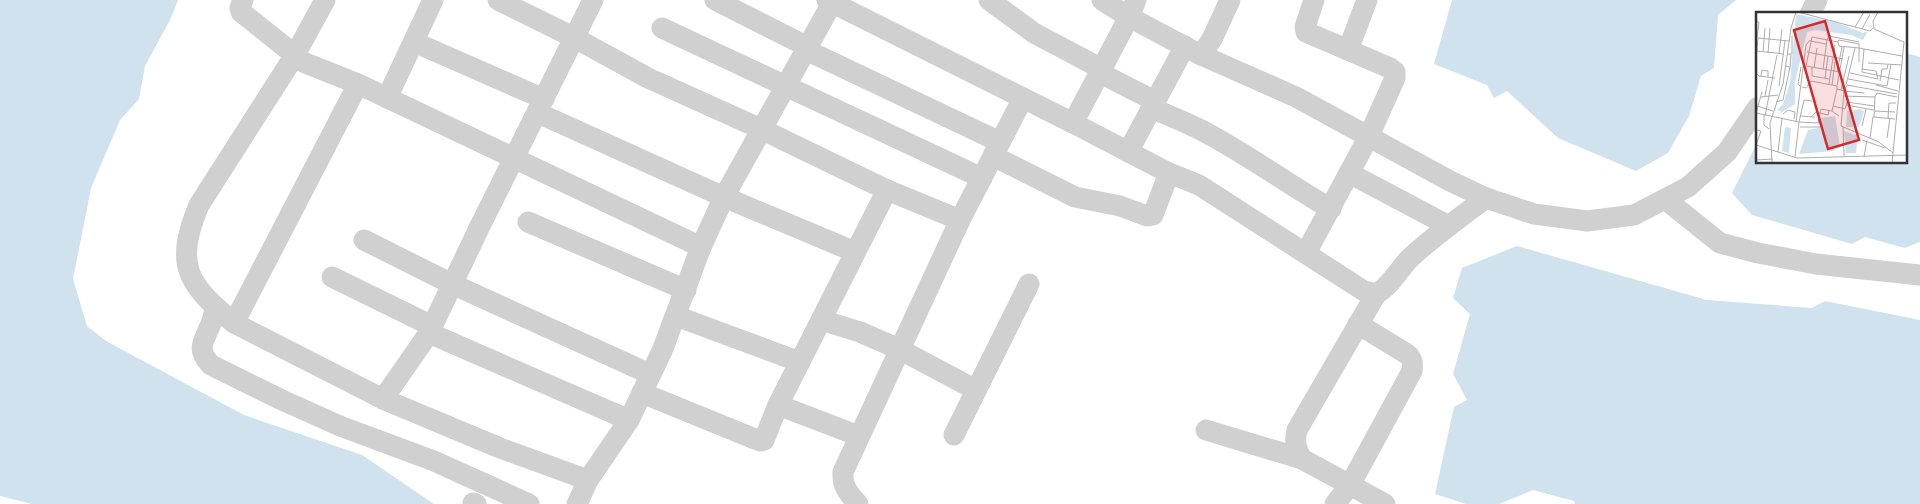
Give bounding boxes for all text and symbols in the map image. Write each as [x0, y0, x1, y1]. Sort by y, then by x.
inset map [1756, 12, 1908, 164]

